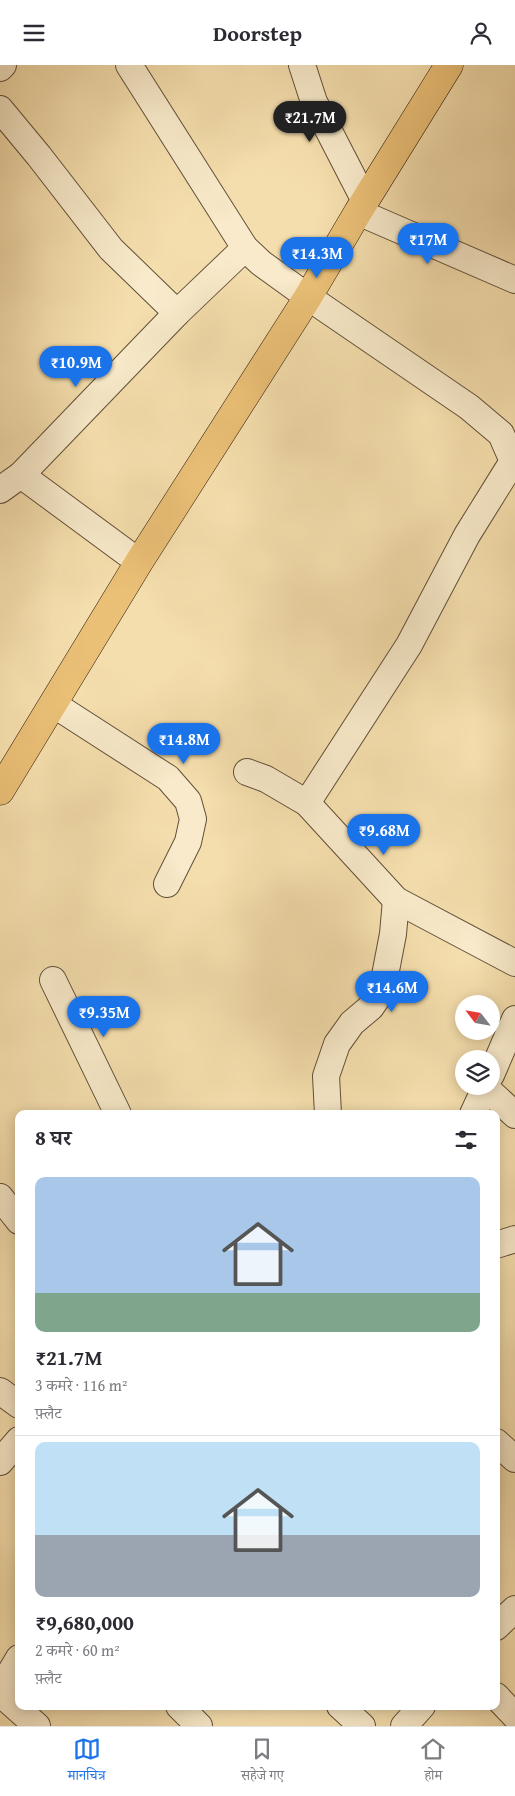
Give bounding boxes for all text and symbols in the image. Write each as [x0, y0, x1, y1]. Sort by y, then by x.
text: Doorstep [213, 17, 302, 49]
icon: menu [20, 19, 48, 47]
icon: person [467, 19, 495, 47]
pin: ₹21.7M [269, 101, 351, 143]
text: ₹21.7M [284, 105, 336, 129]
pin: ₹17M [398, 223, 458, 265]
text: ₹17M [409, 227, 447, 251]
pin: ₹14.3M [276, 237, 358, 279]
text: ₹14.3M [291, 241, 343, 265]
pin: ₹10.9M [35, 345, 117, 388]
text: ₹10.9M [50, 350, 102, 374]
pin: ₹14.8M [143, 723, 225, 765]
text: ₹14.8M [158, 727, 210, 751]
pin: ₹9.68M [343, 813, 425, 856]
text: ₹9.68M [358, 818, 410, 842]
pin: ₹14.6M [351, 971, 433, 1013]
text: ₹14.6M [366, 975, 418, 999]
pin: ₹9.35M [63, 995, 145, 1038]
north arrow [455, 995, 500, 1040]
map controls [455, 995, 500, 1095]
text: ₹9.35M [78, 1000, 130, 1024]
button: layers [455, 1050, 500, 1095]
text: 8 घर [35, 1122, 71, 1153]
icon: filters [452, 1126, 480, 1154]
icon: home [213, 1209, 303, 1299]
text: ₹21.7M [35, 1342, 103, 1373]
text: 3 कमरे · 116 m² [35, 1373, 127, 1397]
text: फ़्लैट [35, 1401, 62, 1425]
icon: home [213, 1475, 303, 1565]
text: ₹9,680,000 [35, 1607, 134, 1638]
text: 2 कमरे · 60 m² [35, 1638, 120, 1662]
text: फ़्लैट [35, 1666, 62, 1690]
tab: मानचित्र [68, 1735, 106, 1789]
tab: सहेजे गए [241, 1735, 284, 1789]
tab: होम [419, 1735, 447, 1789]

